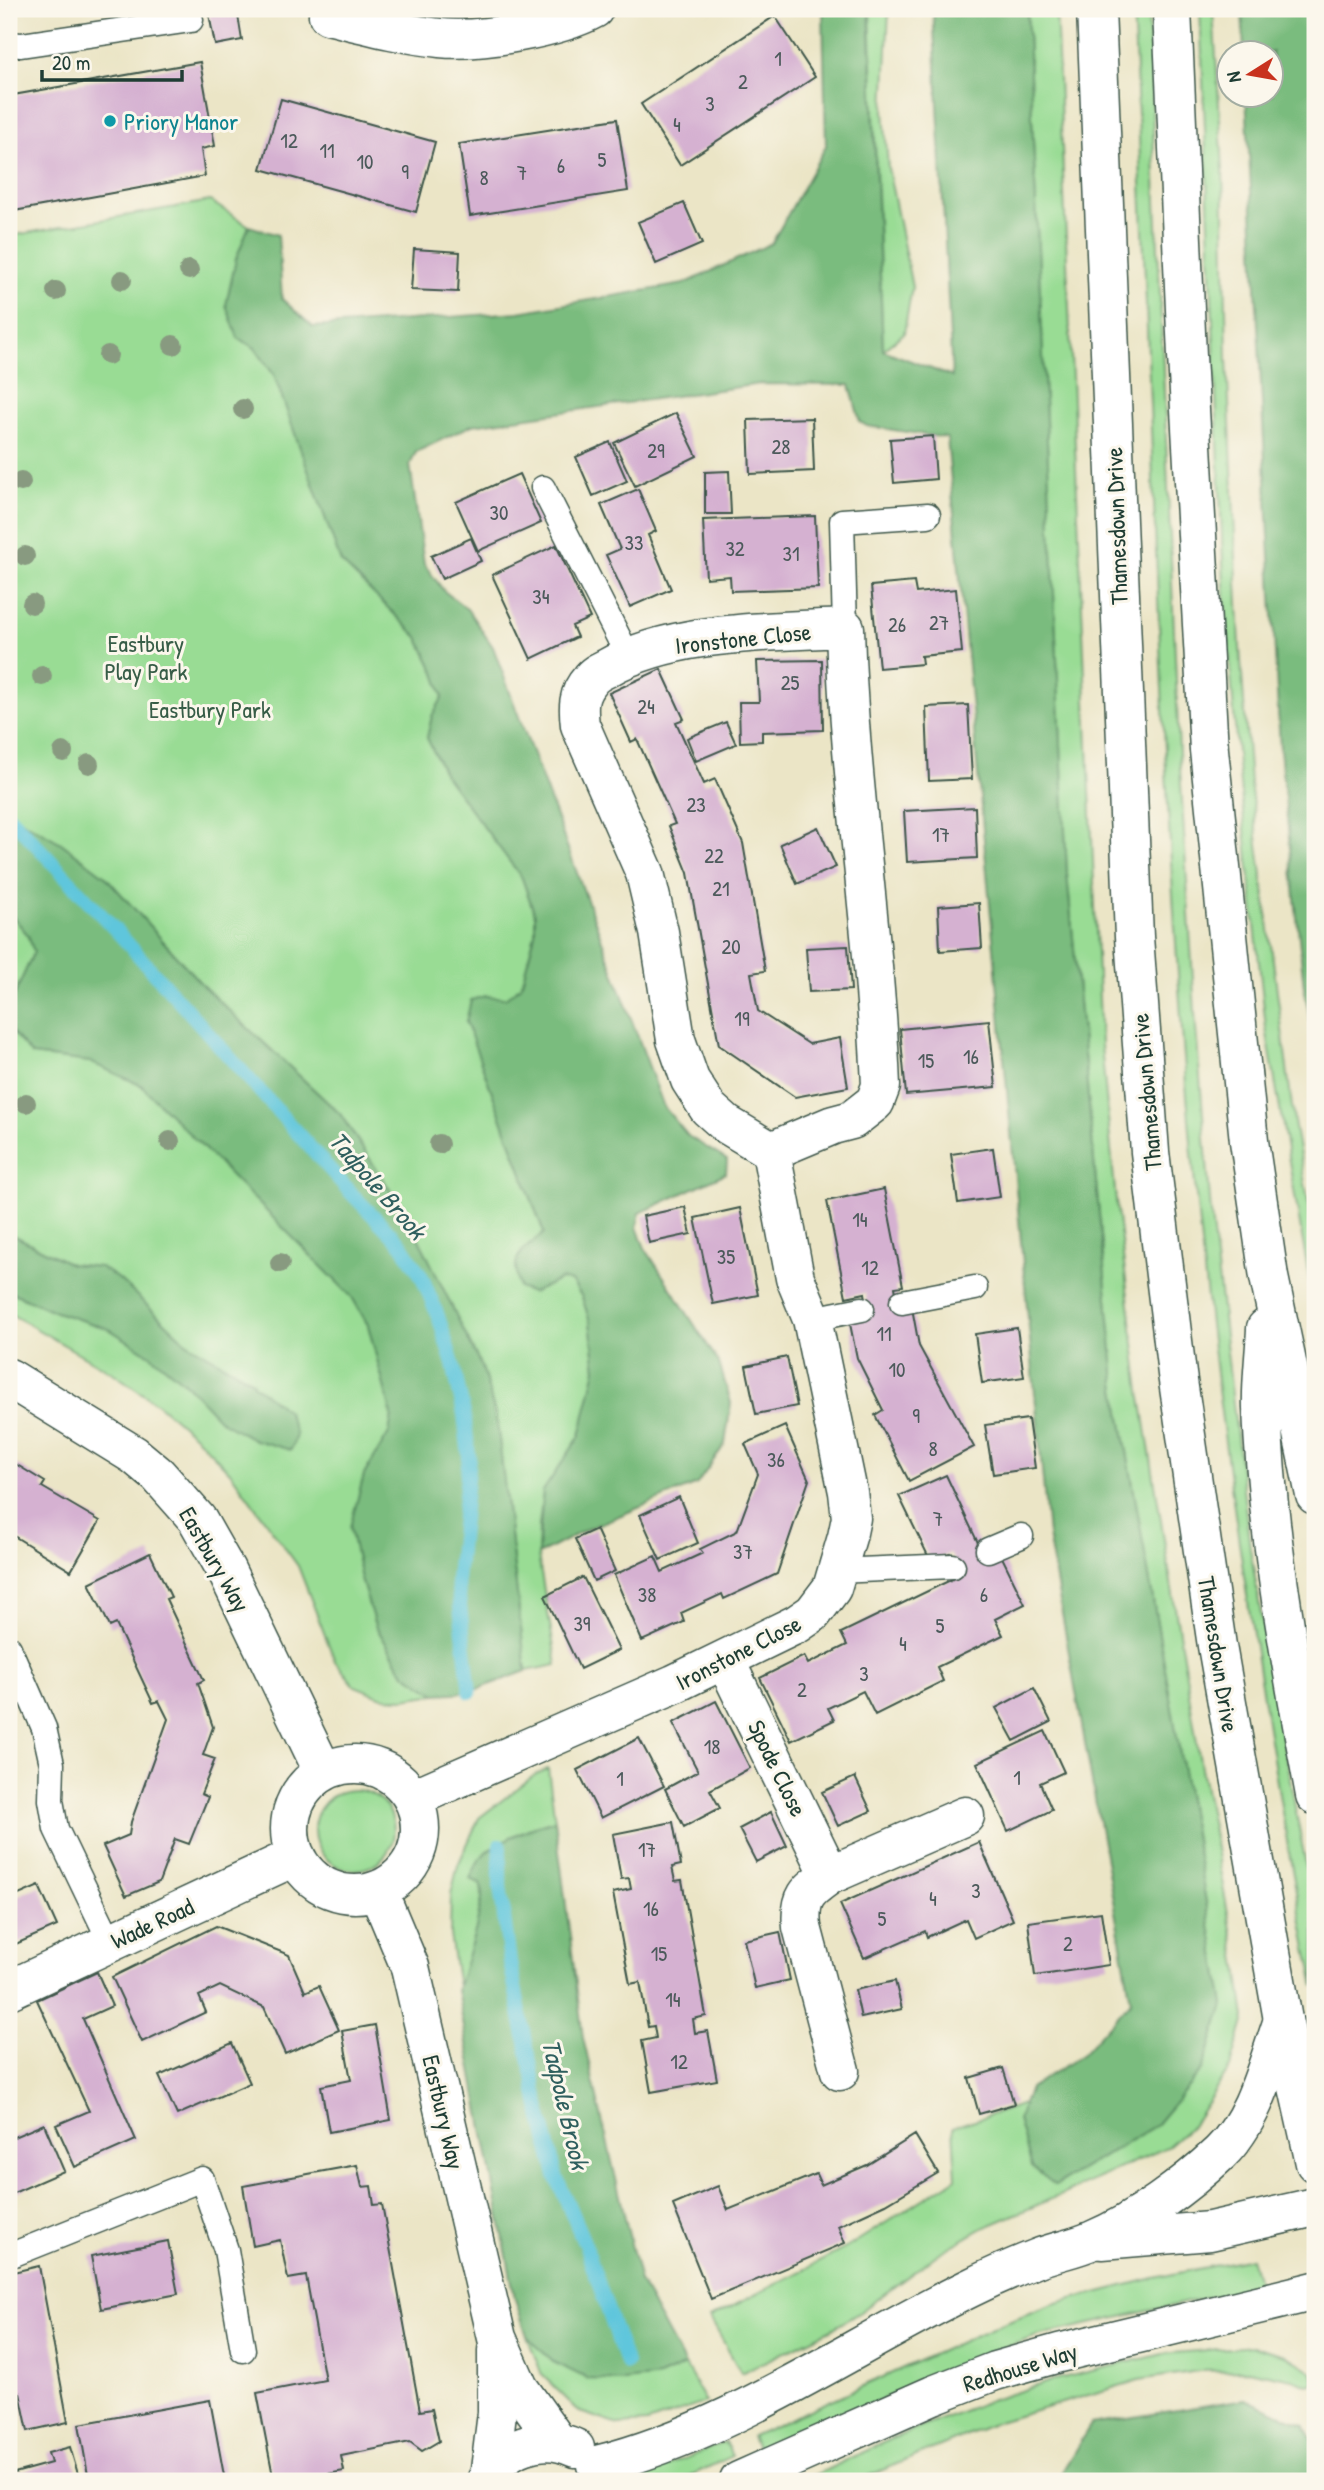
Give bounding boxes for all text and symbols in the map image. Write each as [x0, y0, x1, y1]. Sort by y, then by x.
scale bar [42, 38, 182, 82]
north arrow [1216, 38, 1286, 108]
house number: 1 [774, 44, 782, 73]
text: 20 m [52, 48, 90, 77]
house number: 2 [738, 67, 748, 96]
text: N [1220, 70, 1247, 85]
house number: 3 [705, 89, 715, 118]
place label: Priory Manor [124, 105, 238, 137]
house number: 4 [673, 110, 681, 139]
marker: Priory Manor [102, 113, 118, 129]
house number: 12 [280, 126, 298, 155]
house number: 11 [319, 136, 335, 165]
house number: 5 [598, 145, 607, 174]
house number: 10 [356, 147, 374, 176]
house number: 6 [557, 151, 565, 180]
house number: 9 [401, 157, 409, 186]
house number: 7 [517, 158, 527, 187]
house number: 8 [479, 163, 489, 192]
house number: 28 [772, 432, 790, 461]
house number: 29 [647, 436, 665, 465]
street label: Thamesdown Drive [1097, 446, 1135, 605]
house number: 30 [490, 498, 508, 527]
house number: 33 [625, 528, 643, 557]
house number: 32 [725, 534, 745, 563]
house number: 31 [782, 539, 800, 568]
house number: 34 [532, 582, 550, 611]
house number: 27 [929, 608, 949, 637]
house number: 26 [888, 610, 906, 639]
street label: Ironstone Close [673, 615, 813, 661]
park label: Eastbury Play Park [104, 627, 188, 687]
house number: 25 [781, 668, 799, 697]
house number: 24 [637, 692, 655, 721]
park label: Eastbury Park [149, 693, 271, 725]
house number: 23 [686, 790, 706, 819]
house number: 17 [932, 820, 950, 849]
house number: 22 [704, 841, 724, 870]
house number: 21 [712, 874, 730, 903]
house number: 20 [721, 932, 741, 961]
house number: 19 [734, 1004, 750, 1033]
street label: Thamesdown Drive [1123, 1012, 1169, 1172]
house number: 16 [963, 1042, 979, 1071]
house number: 15 [918, 1046, 934, 1075]
water label: Tadpole Brook [321, 1124, 436, 1249]
house number: 14 [852, 1205, 868, 1234]
house number: 35 [717, 1242, 735, 1271]
house number: 12 [861, 1253, 879, 1282]
house number: 11 [876, 1319, 892, 1348]
house number: 10 [888, 1355, 906, 1384]
house number: 9 [912, 1401, 920, 1430]
house number: 8 [928, 1434, 938, 1463]
house number: 36 [767, 1445, 785, 1474]
street label: Eastbury Way [172, 1501, 258, 1617]
house number: 7 [933, 1504, 943, 1533]
house number: 37 [733, 1537, 753, 1566]
street label: Thamesdown Drive [1191, 1574, 1247, 1735]
house number: 38 [638, 1580, 656, 1609]
house number: 6 [980, 1580, 988, 1609]
street label: Ironstone Close [670, 1607, 806, 1697]
house number: 39 [573, 1609, 591, 1638]
house number: 5 [936, 1611, 945, 1640]
house number: 4 [899, 1629, 907, 1658]
house number: 3 [859, 1659, 869, 1688]
house number: 2 [797, 1675, 807, 1704]
street label: Spode Close [741, 1715, 815, 1822]
house number: 18 [704, 1732, 720, 1761]
house number: 1 [1013, 1763, 1021, 1792]
house number: 1 [616, 1764, 624, 1793]
house number: 17 [638, 1835, 656, 1864]
house number: 3 [971, 1876, 981, 1905]
house number: 4 [929, 1884, 937, 1913]
street label: Wade Road [105, 1890, 199, 1956]
house number: 16 [643, 1894, 659, 1923]
house number: 5 [878, 1904, 887, 1933]
house number: 2 [1063, 1929, 1073, 1958]
house number: 15 [651, 1939, 667, 1968]
house number: 14 [665, 1985, 681, 2014]
water label: Tadpole Brook [533, 2036, 598, 2175]
house number: 12 [670, 2047, 688, 2076]
street label: Eastbury Way [415, 2052, 473, 2172]
street label: Redhouse Way [959, 2334, 1081, 2400]

